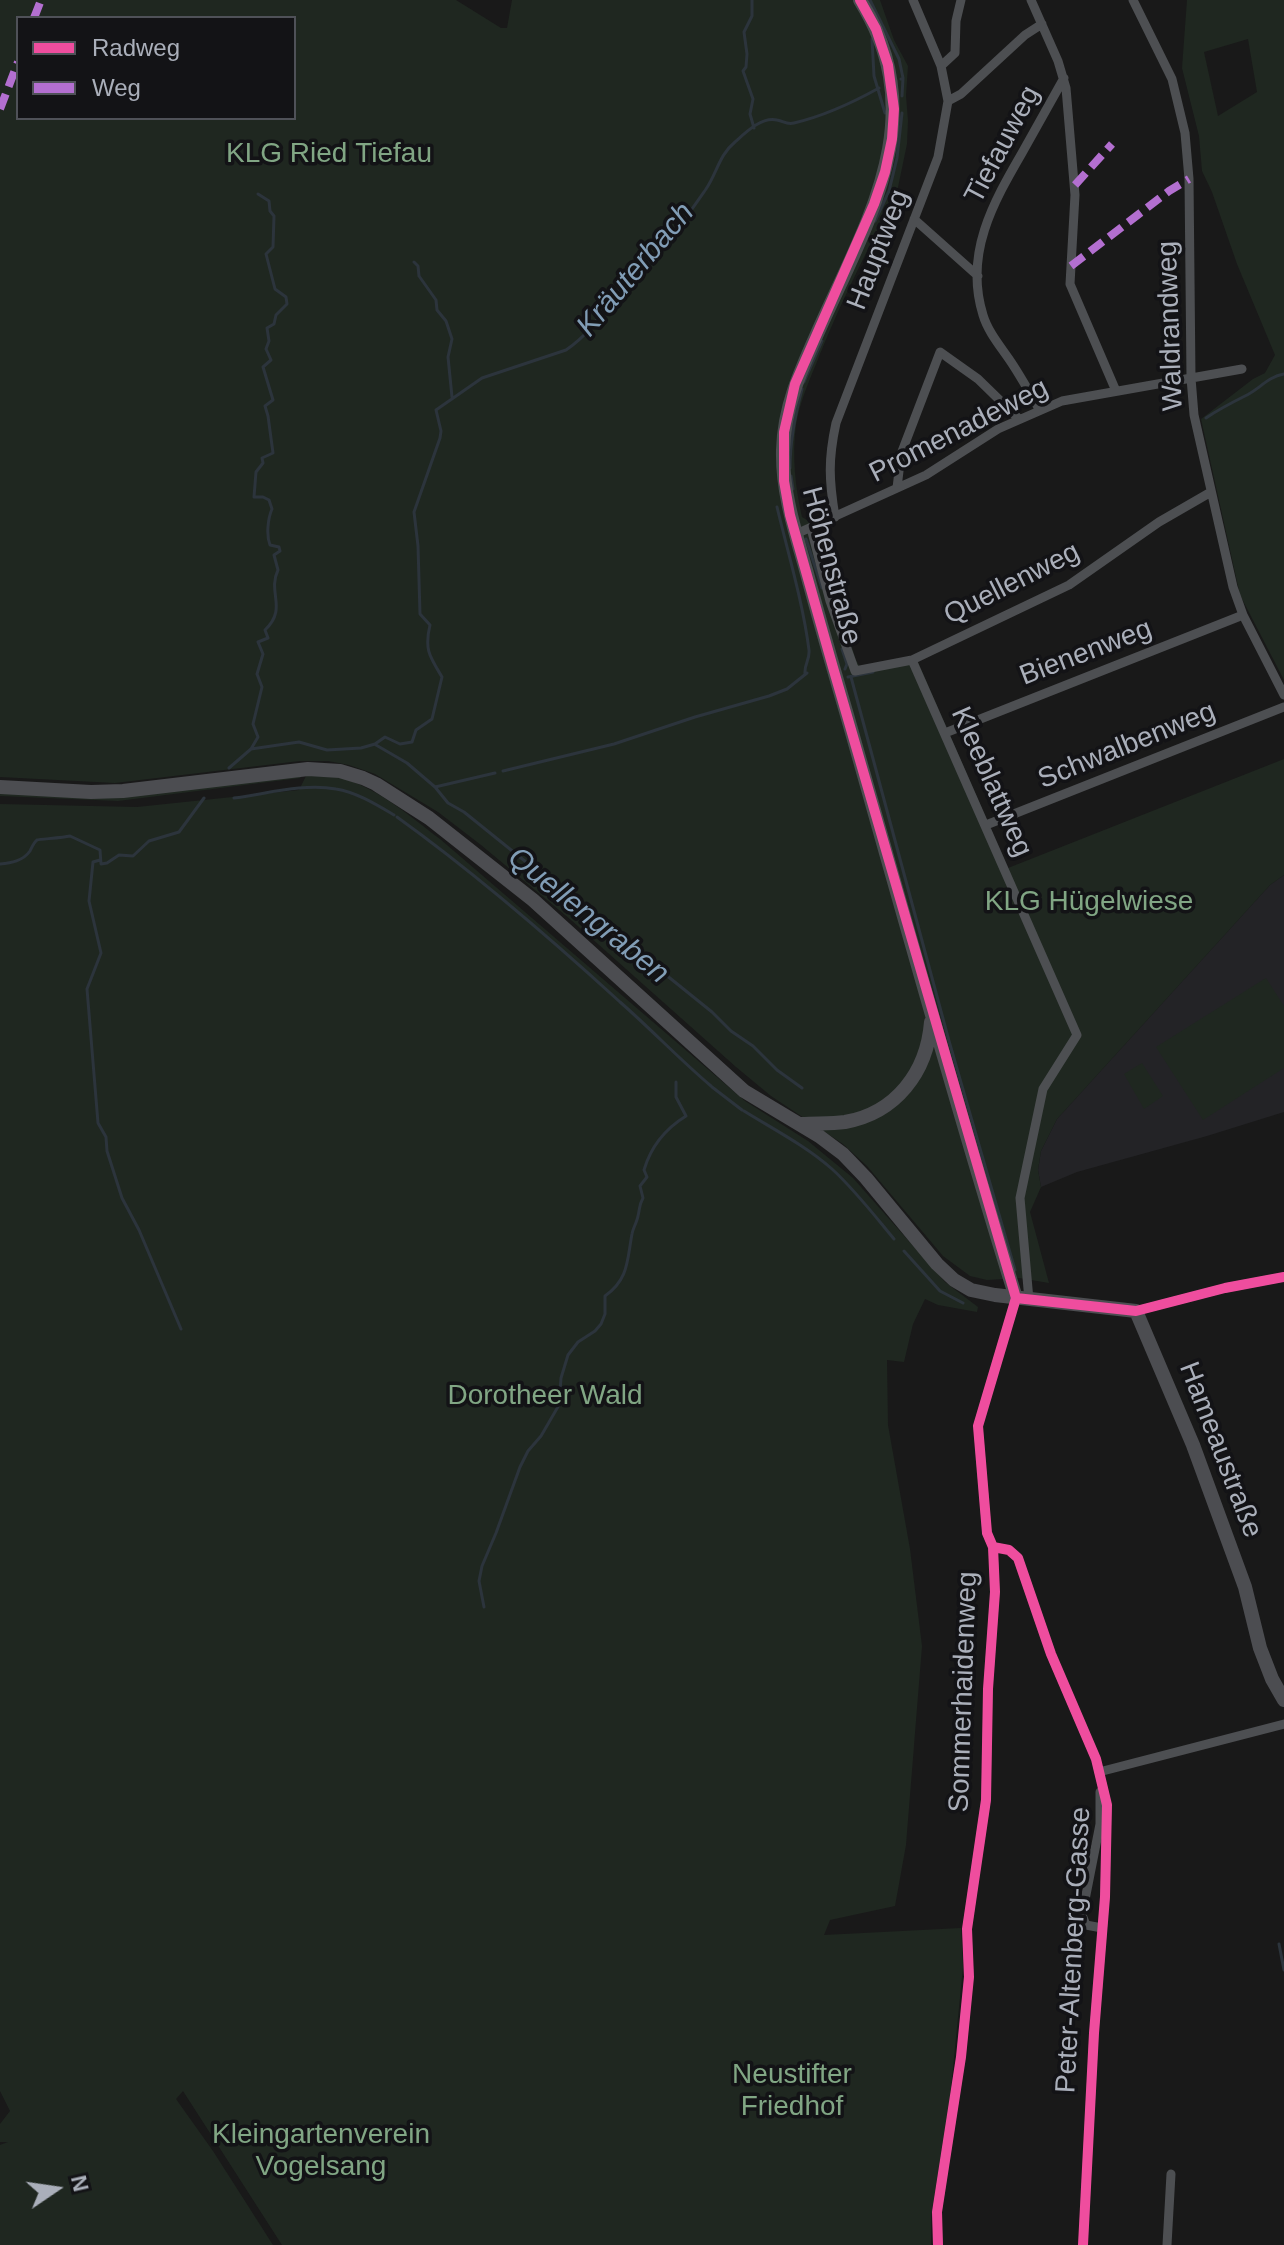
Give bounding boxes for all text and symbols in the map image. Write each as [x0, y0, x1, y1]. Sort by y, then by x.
legend [16, 16, 296, 120]
text: Radweg [92, 34, 180, 61]
text: Weg [92, 74, 141, 101]
street label: Tiefauweg [958, 81, 1048, 209]
park label: KLG Ried Tiefau [226, 137, 432, 171]
street label: Hauptweg [841, 185, 917, 315]
water label: Kräuterbach [570, 196, 702, 344]
street label: Waldrandweg [1151, 240, 1191, 412]
street label: Promenadeweg [864, 372, 1054, 490]
street label: Höhenstraße [794, 483, 868, 649]
street label: Quellenweg [938, 535, 1086, 633]
street label: Bienenweg [1015, 612, 1157, 694]
street label: Schwalbenweg [1033, 695, 1221, 797]
street label: Kleeblattweg [943, 702, 1039, 862]
water label: Quellengraben [500, 840, 676, 992]
park label: KLG Hügelwiese [985, 885, 1193, 919]
street label: Hameaustraße [1171, 1358, 1269, 1542]
park label: Dorotheer Wald [447, 1379, 643, 1413]
street label: Sommerhaidenweg [943, 1571, 985, 1813]
street label: Peter-Altenberg-Gasse [1050, 1806, 1098, 2094]
park label: Neustifter Friedhof [732, 2058, 852, 2124]
park label: Kleingartenverein Vogelsang [212, 2118, 430, 2184]
north arrow [16, 2149, 96, 2229]
text: N [66, 2173, 94, 2194]

